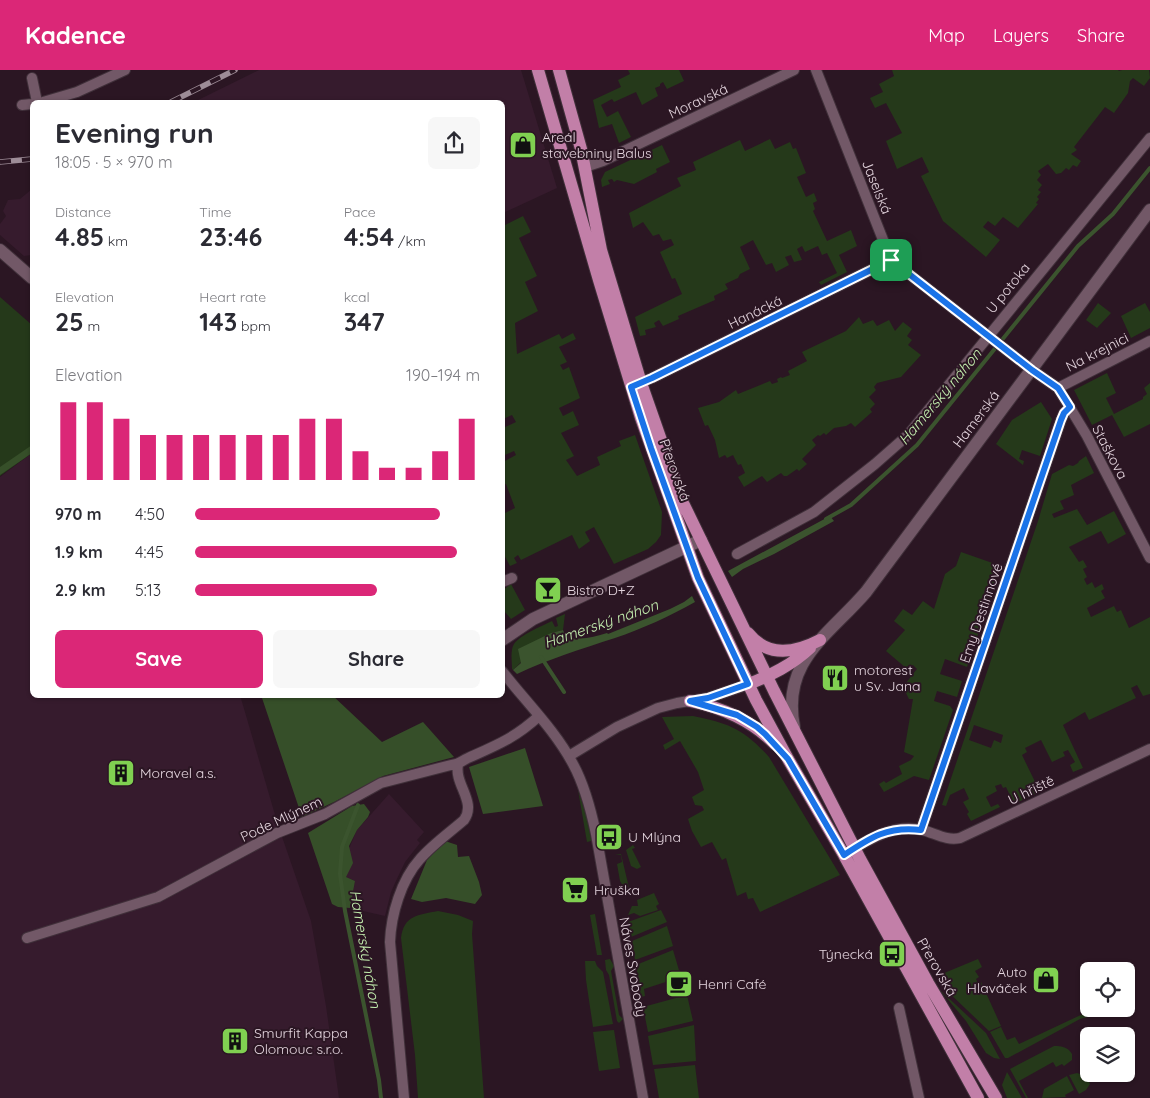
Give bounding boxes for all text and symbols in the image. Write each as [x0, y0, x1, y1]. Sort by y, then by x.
text: Kadence [25, 20, 126, 50]
text: Map [928, 24, 965, 47]
text: Layers [993, 24, 1049, 47]
text: Share [1077, 24, 1125, 47]
street label: Moravská [665, 79, 731, 123]
text: Evening run [55, 115, 214, 150]
button: share [428, 117, 480, 169]
place label: Areál stavebniny Balus [542, 128, 652, 162]
shop icon: Areál stavebniny Balus [508, 130, 538, 160]
text: 18:05 · 5 × 970 m [55, 152, 173, 172]
street label: Jaselská [858, 157, 896, 217]
text: Distance [55, 203, 111, 221]
text: Time [199, 203, 231, 221]
text: Pace [344, 203, 376, 221]
text: 4.85 [55, 221, 104, 252]
text: 23:46 [199, 221, 262, 252]
text: 4:54 [344, 221, 394, 252]
text: km [104, 232, 128, 250]
text: /km [394, 232, 426, 250]
pin [870, 239, 912, 281]
icon: arrive [877, 246, 905, 274]
street label: U potoka [982, 259, 1034, 317]
text: Elevation [55, 288, 114, 306]
text: Heart rate [199, 288, 266, 306]
text: kcal [344, 288, 370, 306]
street label: Hanácká [725, 291, 785, 333]
text: 25 [55, 306, 84, 337]
text: 143 [199, 306, 237, 337]
text: 347 [344, 306, 385, 337]
text: m [84, 317, 100, 335]
text: bpm [237, 317, 271, 335]
street label: Na krejnici [1063, 329, 1131, 375]
water label: Hamerský náhon [894, 345, 986, 449]
text: Elevation [55, 365, 122, 385]
text: 190–194 m [406, 365, 480, 385]
street label: Hamerská [949, 387, 1003, 451]
street label: Staškova [1088, 422, 1132, 482]
street label: Přerovská [655, 436, 695, 504]
text: 970 m [55, 504, 101, 524]
text: 4:50 [135, 504, 165, 524]
text: 1.9 km [55, 542, 103, 562]
text: 4:45 [135, 542, 164, 562]
street label: Emy Destinnové [955, 561, 1007, 665]
bar icon: Bistro D+Z [533, 575, 563, 605]
text: 2.9 km [55, 580, 106, 600]
text: 5:13 [135, 580, 161, 600]
place label: Bistro D+Z [567, 581, 635, 599]
water label: Hamerský náhon [541, 595, 661, 652]
button: Save [55, 630, 263, 688]
button: Share [273, 630, 480, 688]
place label: motorest u Sv. Jana [854, 661, 921, 695]
restaurant icon: motorest u Sv. Jana [820, 663, 850, 693]
building icon: Moravel a.s. [106, 758, 136, 788]
place label: Moravel a.s. [140, 764, 216, 782]
street label: U hřiště [1005, 771, 1057, 809]
street label: Pode Mlýnem [237, 792, 325, 846]
bus stop icon: U Mlýna [594, 822, 624, 852]
place label: U Mlýna [628, 828, 681, 846]
supermarket icon: Hruška [560, 875, 590, 905]
place label: Hruška [594, 881, 640, 899]
water label: Hamerský náhon [346, 888, 385, 1010]
street label: Náves Svobody [615, 916, 651, 1018]
street label: Přerovská [913, 934, 961, 1000]
bus stop icon: Týnecká [877, 939, 907, 969]
place label: Týnecká [819, 945, 873, 963]
map controls [1080, 962, 1135, 1082]
button: locate [1080, 962, 1135, 1017]
place label: Auto Hlaváček [967, 963, 1027, 997]
shop icon: Auto Hlaváček [1031, 965, 1061, 995]
cafe icon: Henri Café [664, 969, 694, 999]
place label: Henri Café [698, 975, 766, 993]
place label: Smurfit Kappa Olomouc s.r.o. [254, 1024, 348, 1058]
building icon: Smurfit Kappa Olomouc s.r.o. [220, 1026, 250, 1056]
button: layers [1080, 1027, 1135, 1082]

